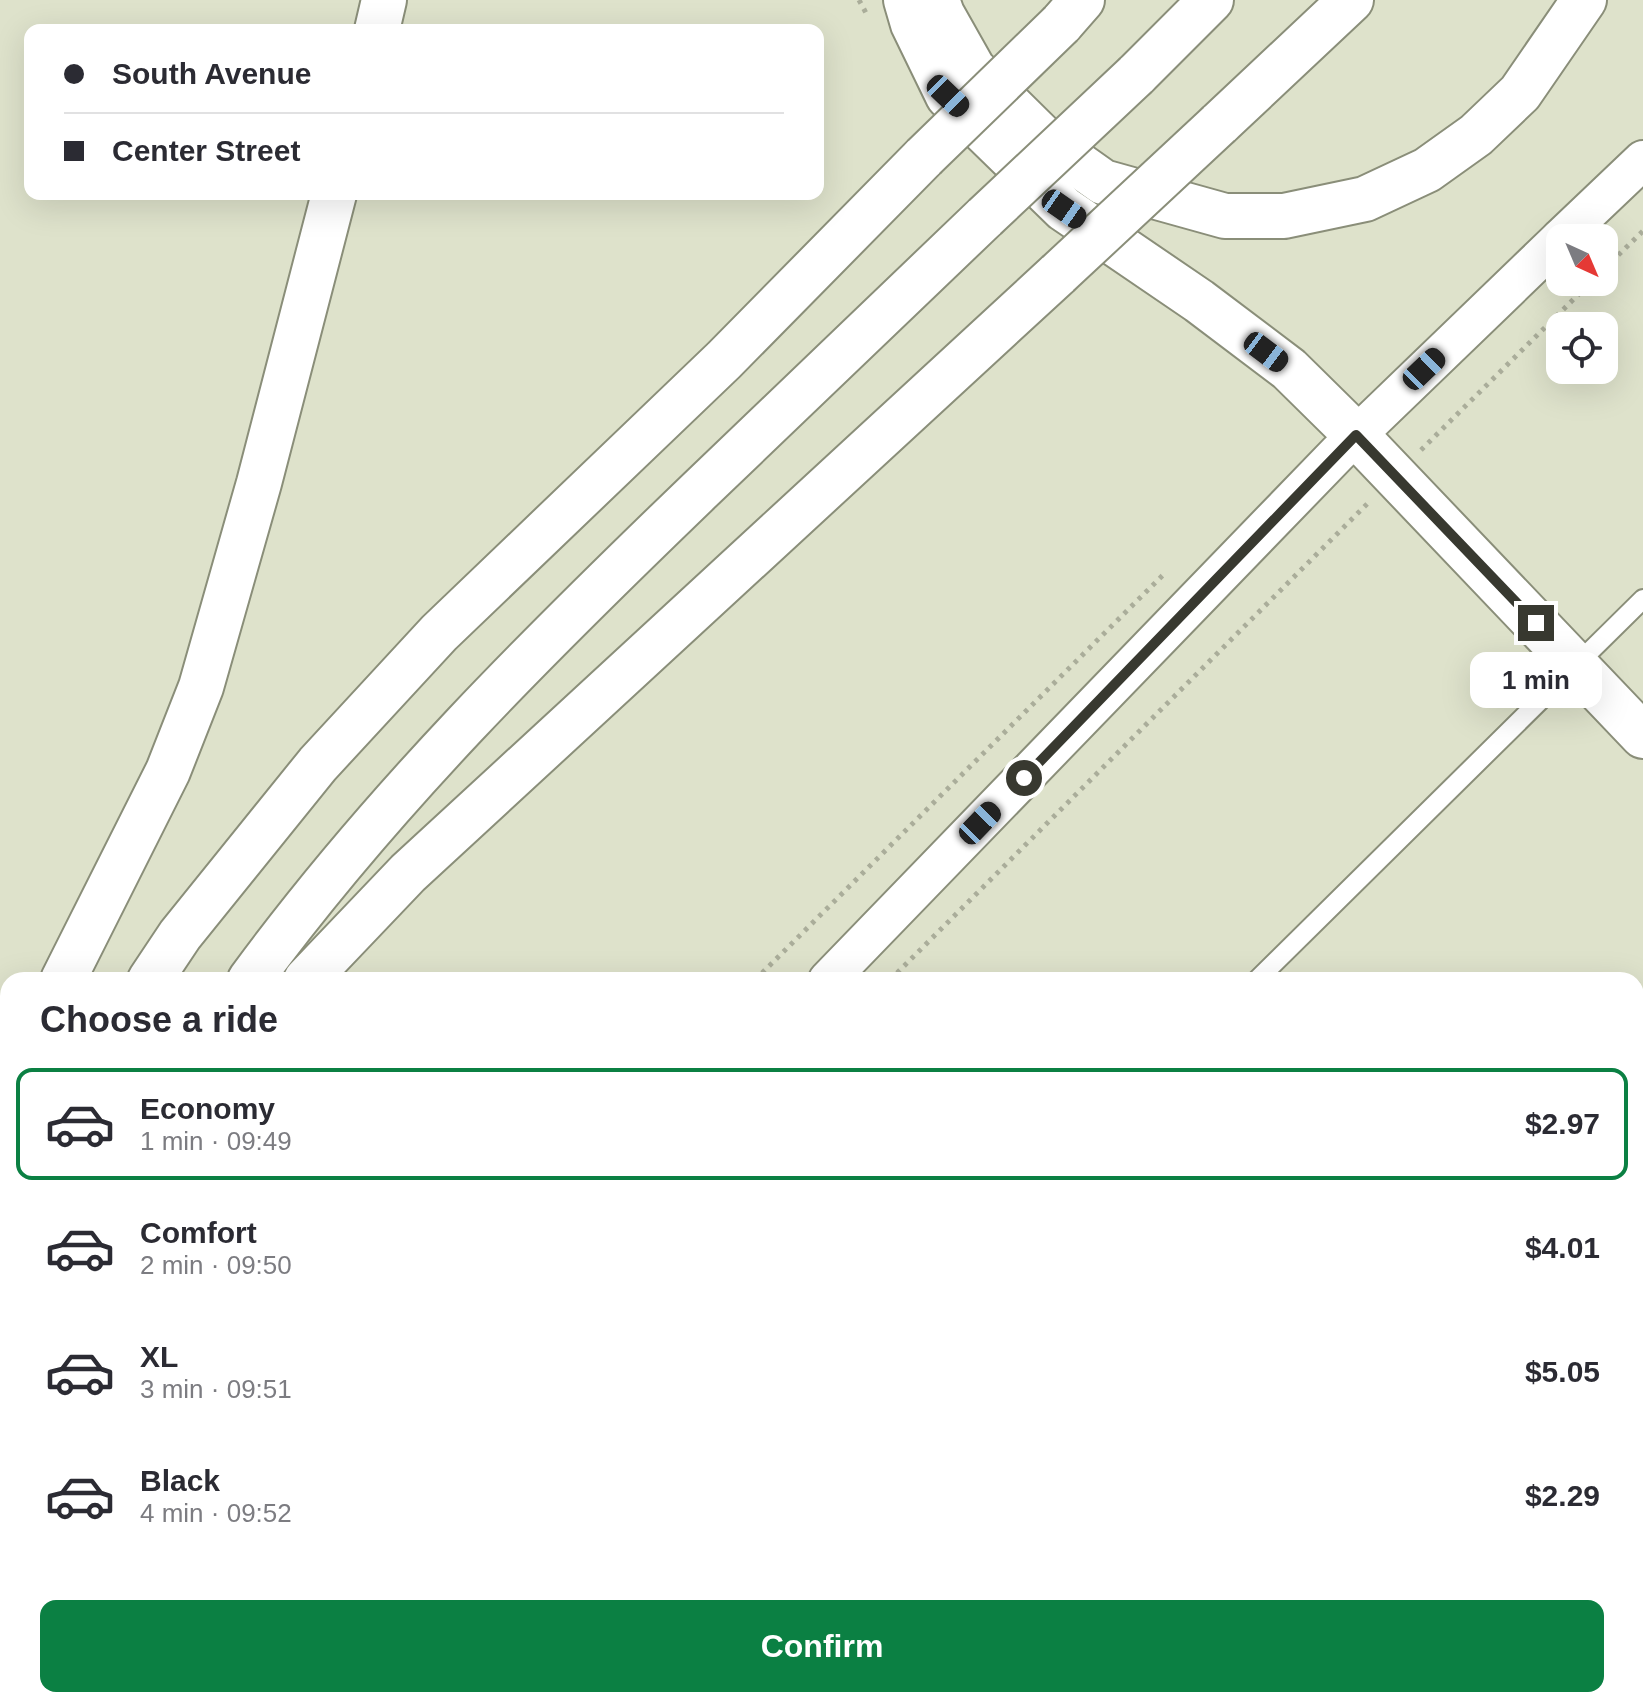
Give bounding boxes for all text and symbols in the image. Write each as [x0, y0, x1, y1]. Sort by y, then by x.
text: South Avenue [112, 57, 311, 90]
car [922, 71, 974, 121]
text: Center Street [112, 134, 300, 167]
car [1037, 185, 1091, 233]
north arrow [1546, 224, 1618, 296]
map controls [1546, 224, 1618, 384]
button: locate [1546, 312, 1618, 384]
car [1240, 328, 1292, 376]
car [1398, 344, 1450, 394]
route end [1518, 605, 1554, 641]
callout: 1 min [1470, 651, 1602, 707]
text: 1 min [1502, 665, 1570, 695]
route start [1006, 760, 1042, 796]
car [955, 797, 1005, 849]
text: Choose a ride [40, 999, 278, 1040]
icon: car [44, 1088, 116, 1160]
text: Economy [140, 1092, 275, 1125]
text: $2.97 [1525, 1107, 1600, 1140]
text: 1 min · 09:49 [140, 1126, 292, 1156]
icon: car [44, 1212, 116, 1284]
text: Comfort [140, 1216, 257, 1249]
text: $4.01 [1525, 1231, 1600, 1264]
text: 2 min · 09:50 [140, 1250, 292, 1280]
icon: car [44, 1336, 116, 1408]
text: XL [140, 1340, 178, 1373]
text: $5.05 [1525, 1355, 1600, 1388]
text: 3 min · 09:51 [140, 1374, 292, 1404]
icon: car [44, 1460, 116, 1532]
text: Black [140, 1464, 220, 1497]
text: $2.29 [1525, 1479, 1600, 1512]
text: 4 min · 09:52 [140, 1498, 292, 1528]
button: Confirm [40, 1600, 1604, 1692]

